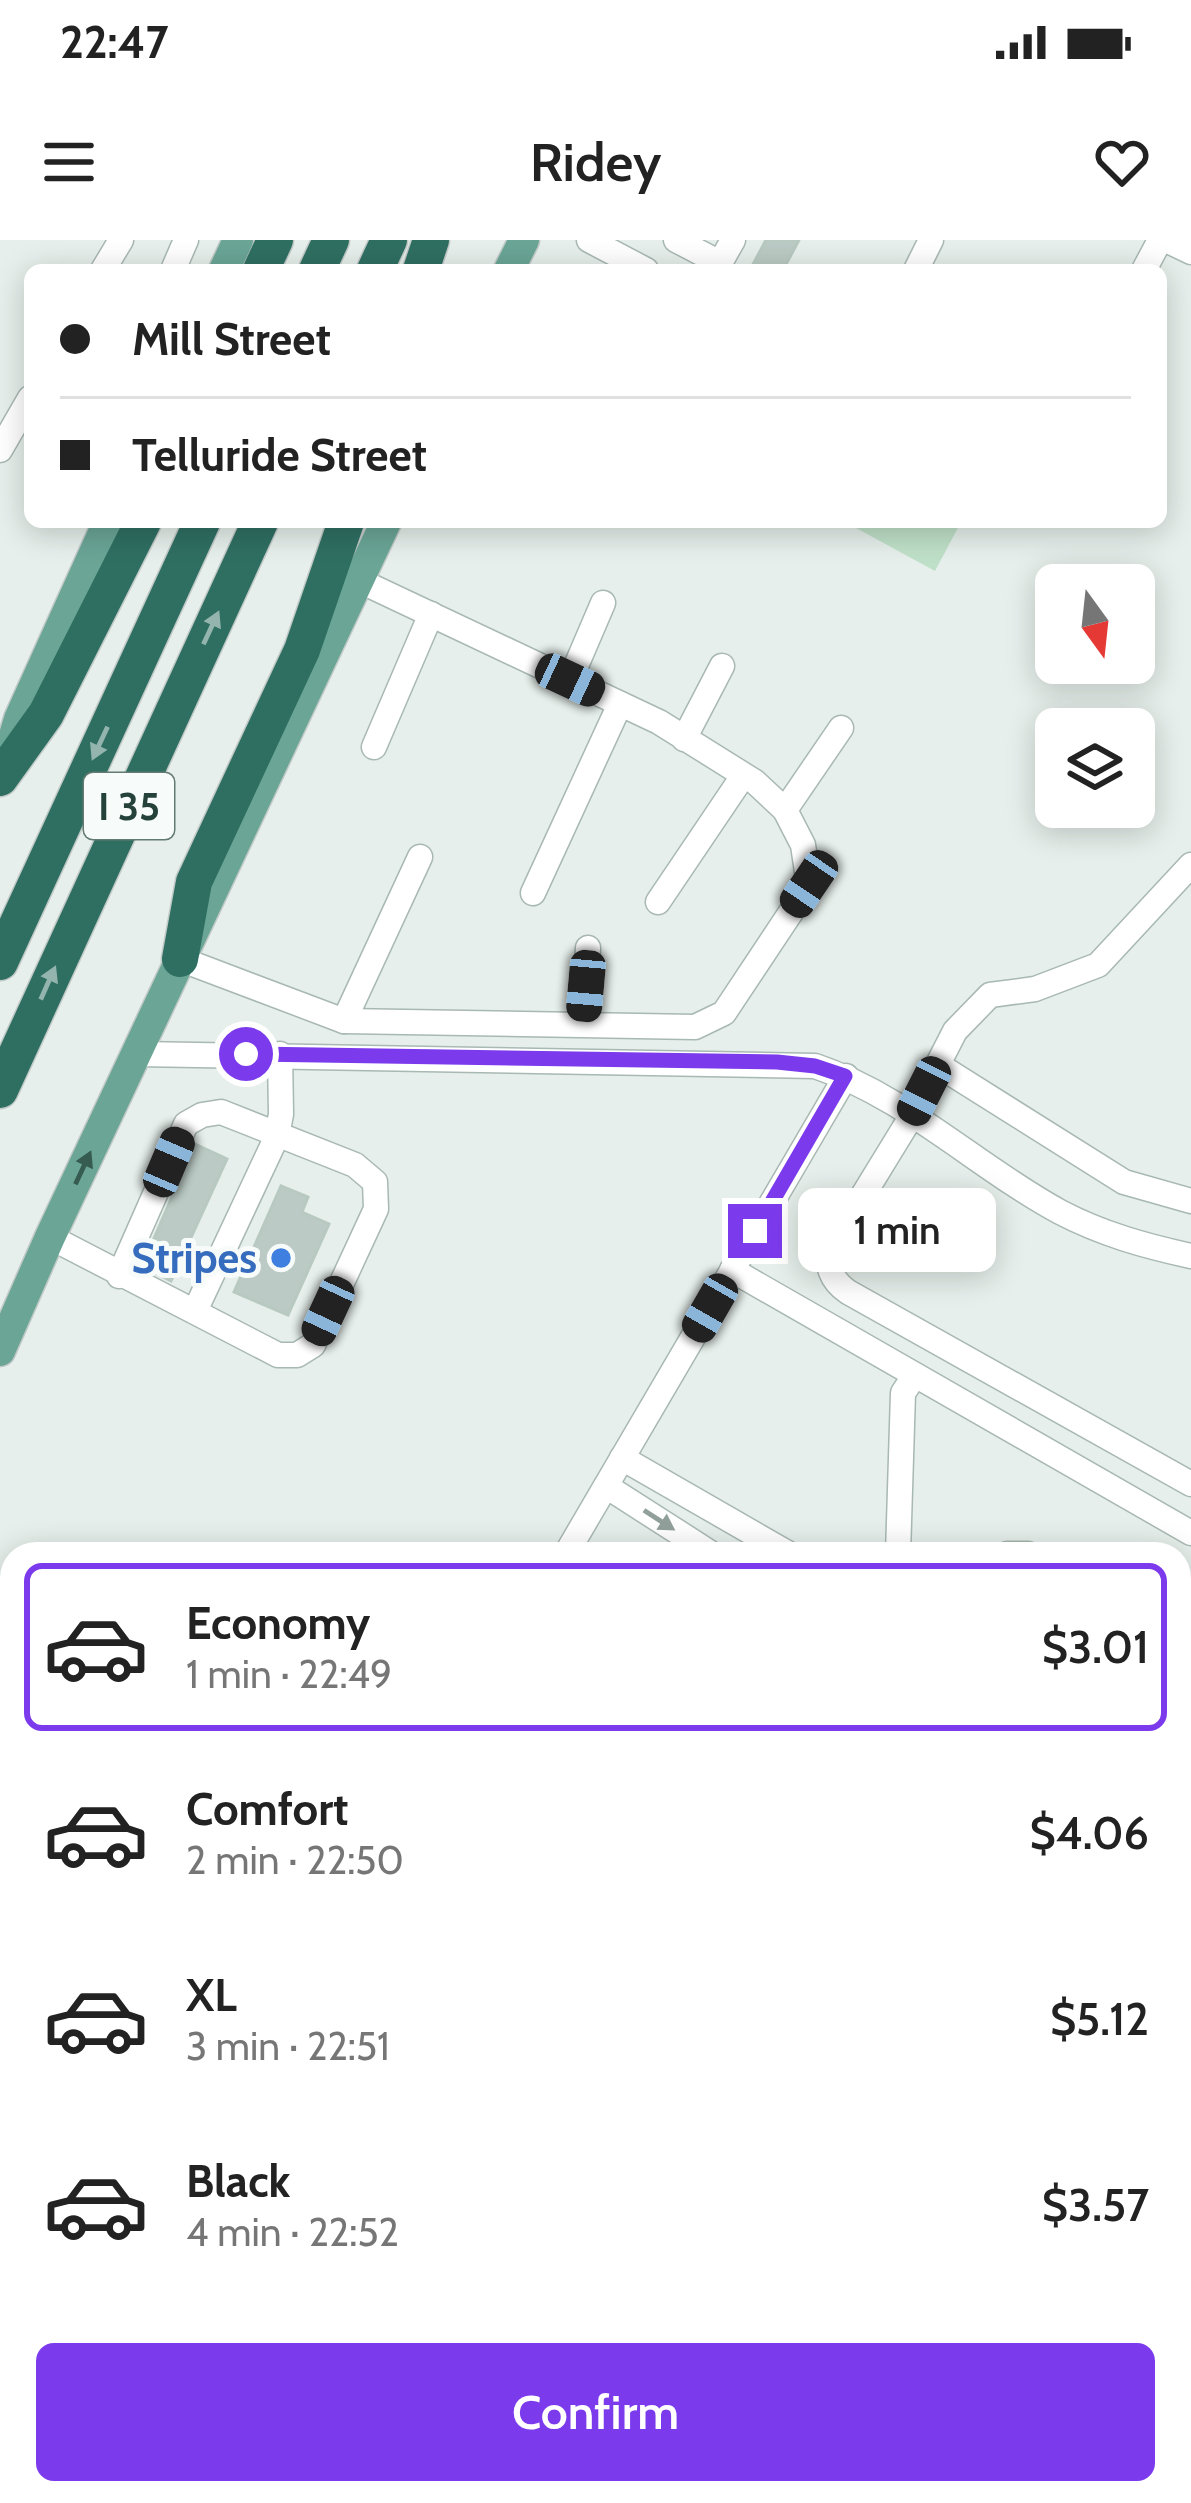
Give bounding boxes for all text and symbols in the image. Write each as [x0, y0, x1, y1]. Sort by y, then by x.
text: 22:47 [60, 15, 169, 69]
icon: menu [36, 129, 102, 195]
text: Ridey [530, 129, 661, 195]
icon: heart [1089, 129, 1155, 195]
text: Mill Street [132, 312, 331, 366]
text: Telluride Street [132, 428, 427, 482]
north arrow [1035, 564, 1155, 684]
map controls [1035, 564, 1155, 828]
one-way arrow [201, 611, 221, 646]
car [530, 648, 610, 712]
button: layers [1035, 708, 1155, 828]
one-way arrow [90, 726, 110, 761]
road number: I 35 [84, 773, 174, 839]
car [774, 844, 844, 924]
car [565, 949, 607, 1023]
one-way arrow [39, 965, 59, 1000]
route start [219, 1027, 273, 1081]
car [892, 1051, 956, 1131]
car [138, 1122, 200, 1202]
one-way arrow [73, 1150, 93, 1185]
callout: 1 min [797, 1189, 995, 1273]
route end [728, 1204, 782, 1258]
text: 1 min [853, 1206, 941, 1254]
place label: Stripes [131, 1232, 257, 1284]
marker: Stripes [268, 1245, 294, 1271]
car [676, 1268, 744, 1348]
car [296, 1271, 360, 1351]
one-way arrow [642, 1509, 676, 1530]
icon: car [42, 1593, 150, 1701]
text: Economy [186, 1596, 370, 1650]
text: $3.01 [1042, 1620, 1149, 1674]
text: 1 min · 22:49 [186, 1650, 392, 1698]
icon: car [42, 1779, 150, 1887]
text: Comfort [186, 1782, 349, 1836]
text: $4.06 [1030, 1806, 1149, 1860]
text: 2 min · 22:50 [186, 1836, 404, 1884]
icon: car [42, 1965, 150, 2073]
text: XL [186, 1968, 237, 2022]
text: $5.12 [1050, 1992, 1149, 2046]
text: 3 min · 22:51 [186, 2022, 390, 2070]
icon: car [42, 2151, 150, 2259]
text: Black [186, 2154, 290, 2208]
text: $3.57 [1042, 2178, 1149, 2232]
text: 4 min · 22:52 [186, 2208, 399, 2256]
button: Confirm [36, 2343, 1155, 2481]

